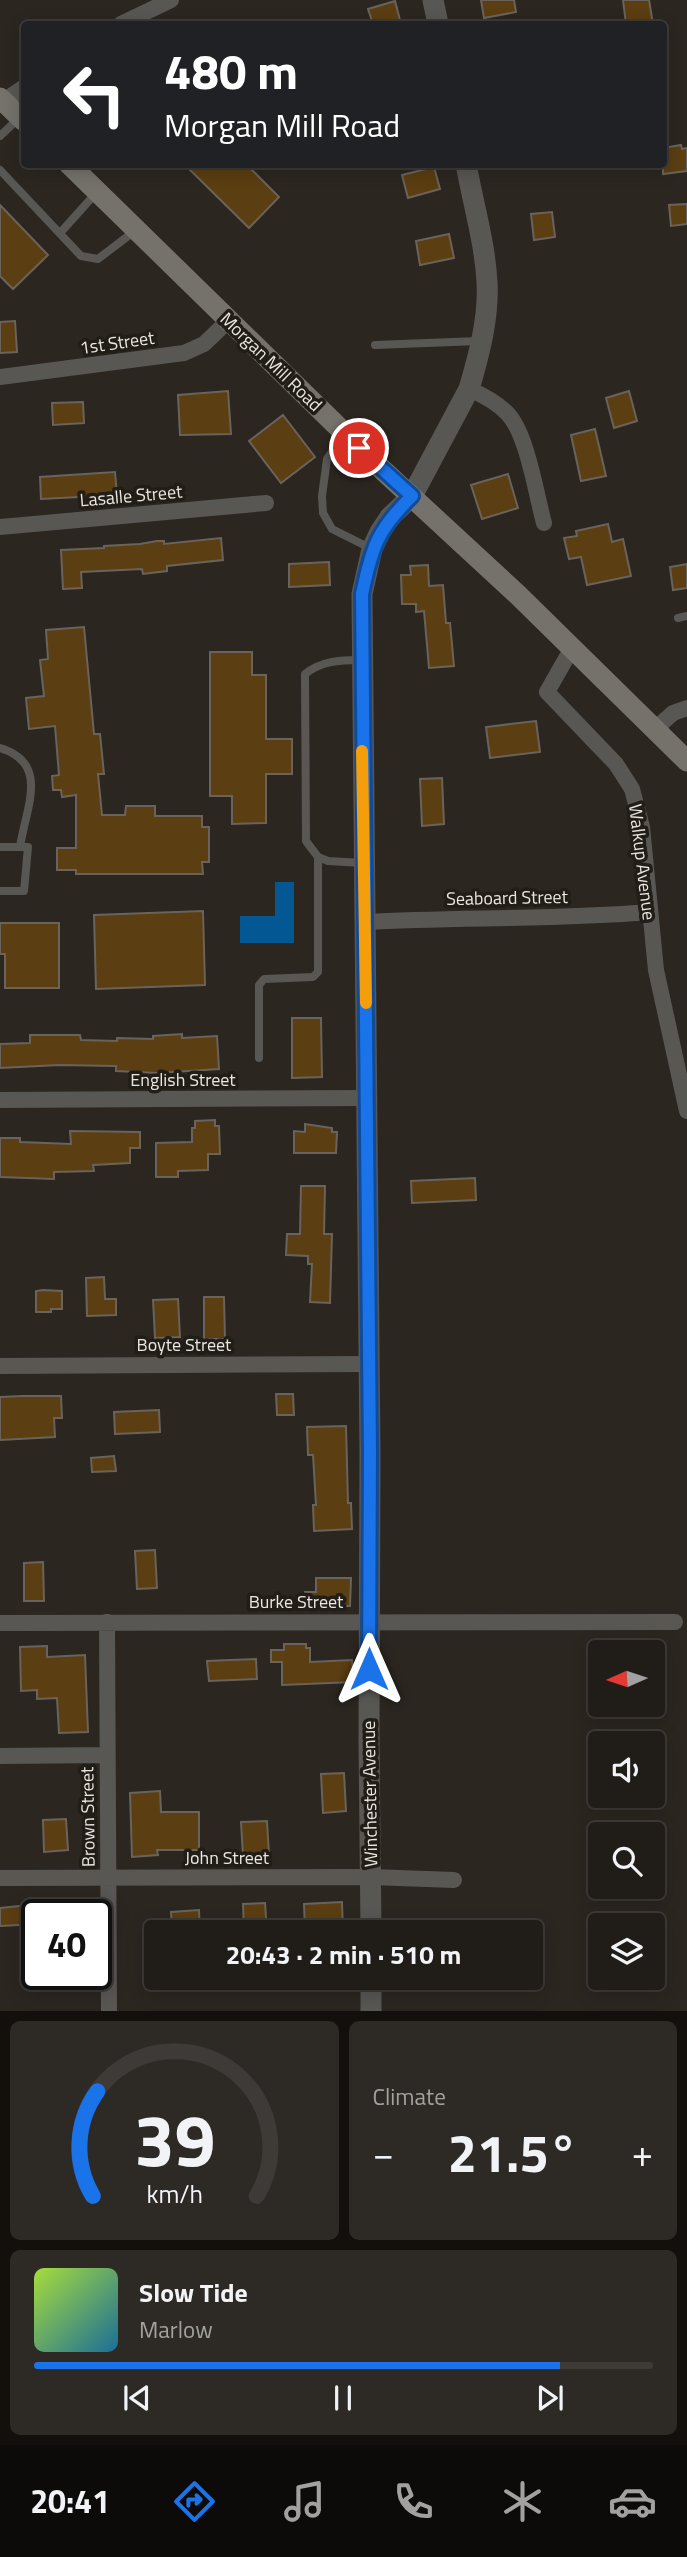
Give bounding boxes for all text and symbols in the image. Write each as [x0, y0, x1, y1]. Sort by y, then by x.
text: 480 m [164, 33, 298, 108]
icon: left [49, 49, 140, 140]
text: Morgan Mill Road [164, 101, 400, 149]
street label: Morgan Mill Road [214, 306, 329, 417]
street label: 1st Street [78, 324, 157, 361]
pin [329, 418, 389, 478]
icon: arrive [340, 429, 378, 467]
street label: Lasalle Street [79, 478, 184, 513]
street label: Walkup Avenue [622, 802, 663, 922]
street label: Seaboard Street [446, 883, 569, 912]
street label: English Street [130, 1066, 236, 1093]
street label: Boyte Street [137, 1331, 232, 1358]
street label: Burke Street [249, 1588, 344, 1615]
position arrow [332, 1632, 406, 1706]
north arrow [588, 1640, 665, 1717]
map controls [588, 1640, 665, 1990]
street label: Winchester Avenue [355, 1721, 384, 1867]
button: sound [588, 1731, 665, 1808]
street label: Brown Street [73, 1766, 102, 1867]
button: search [588, 1822, 665, 1899]
street label: John Street [185, 1844, 270, 1871]
speed limit sign: 40 [21, 1899, 112, 1990]
button: layers [588, 1913, 665, 1990]
text: 20:43 · 2 min · 510 m [226, 1935, 461, 1974]
text: Climate [373, 2079, 446, 2114]
text: 39 [133, 2085, 215, 2195]
text: 21.5° [448, 2113, 578, 2192]
text: − [373, 2124, 394, 2182]
text: + [632, 2124, 653, 2182]
text: km/h [146, 2175, 203, 2213]
text: Slow Tide [139, 2273, 248, 2312]
text: Marlow [139, 2312, 213, 2347]
icon: previous [118, 2379, 156, 2417]
icon: pause [324, 2379, 362, 2417]
icon: next [531, 2379, 569, 2417]
text: 20:41 [30, 2477, 110, 2525]
icon: directions [170, 2477, 219, 2526]
icon: music [280, 2477, 329, 2526]
icon: phone [389, 2477, 438, 2526]
icon: climate [498, 2477, 547, 2526]
icon: car [608, 2477, 657, 2526]

